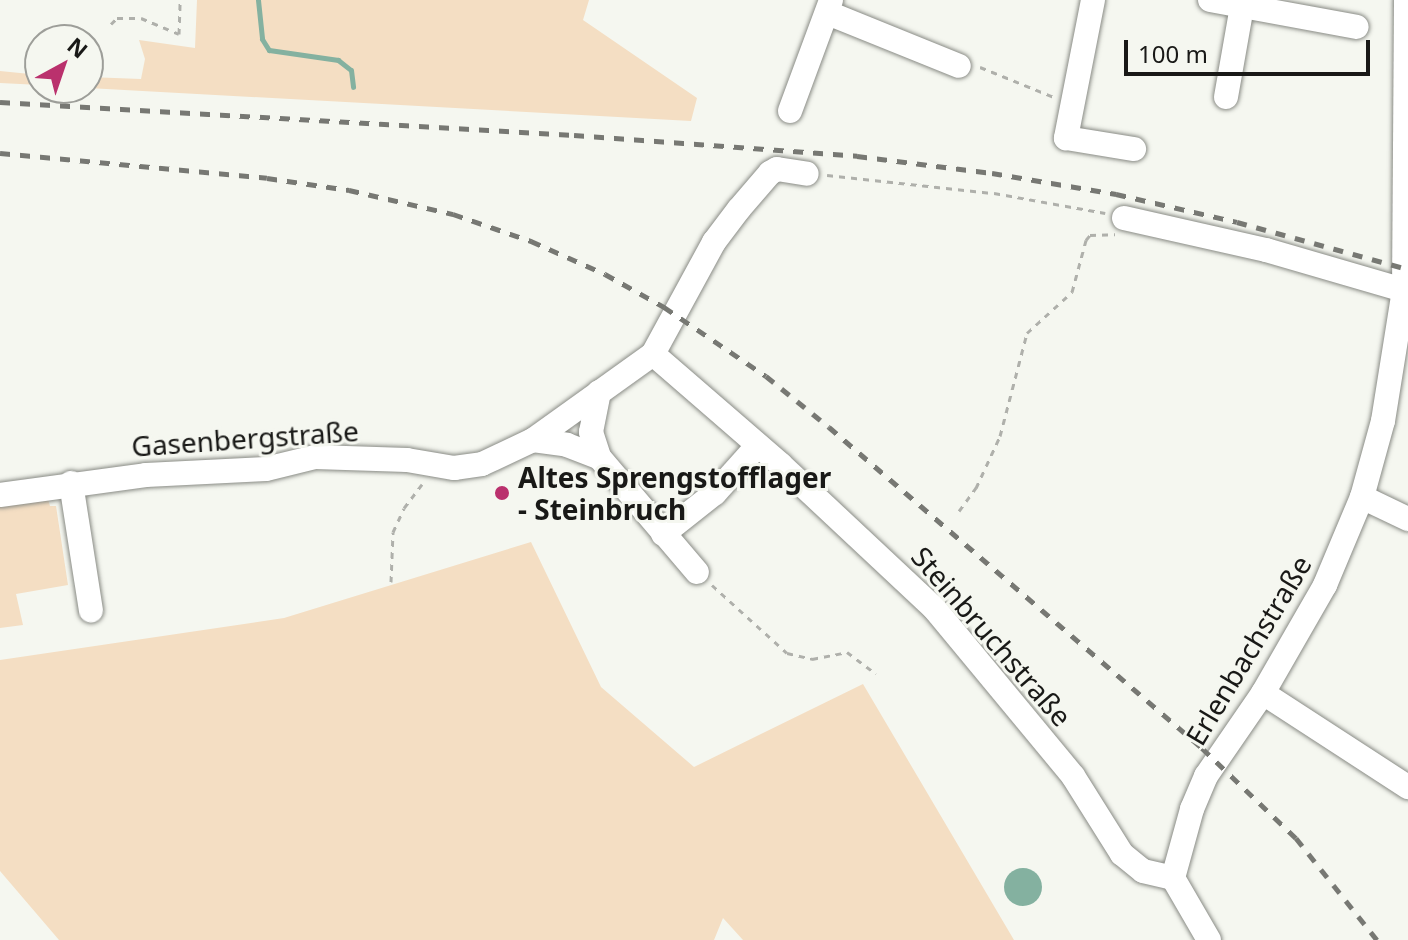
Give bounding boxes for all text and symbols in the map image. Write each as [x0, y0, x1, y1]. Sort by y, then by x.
north arrow [24, 24, 104, 104]
scale bar [1128, 24, 1374, 74]
text: N [62, 30, 95, 64]
text: 100 m [1138, 37, 1208, 70]
street label: Gasenbergstraße [130, 413, 360, 463]
place label: Altes Sprengstofflager - Steinbruch [518, 460, 831, 526]
marker: Altes Sprengstofflager - Steinbruch [493, 484, 511, 502]
street label: Steinbruchstraße [905, 540, 1079, 732]
street label: Erlenbachstraße [1178, 549, 1318, 751]

